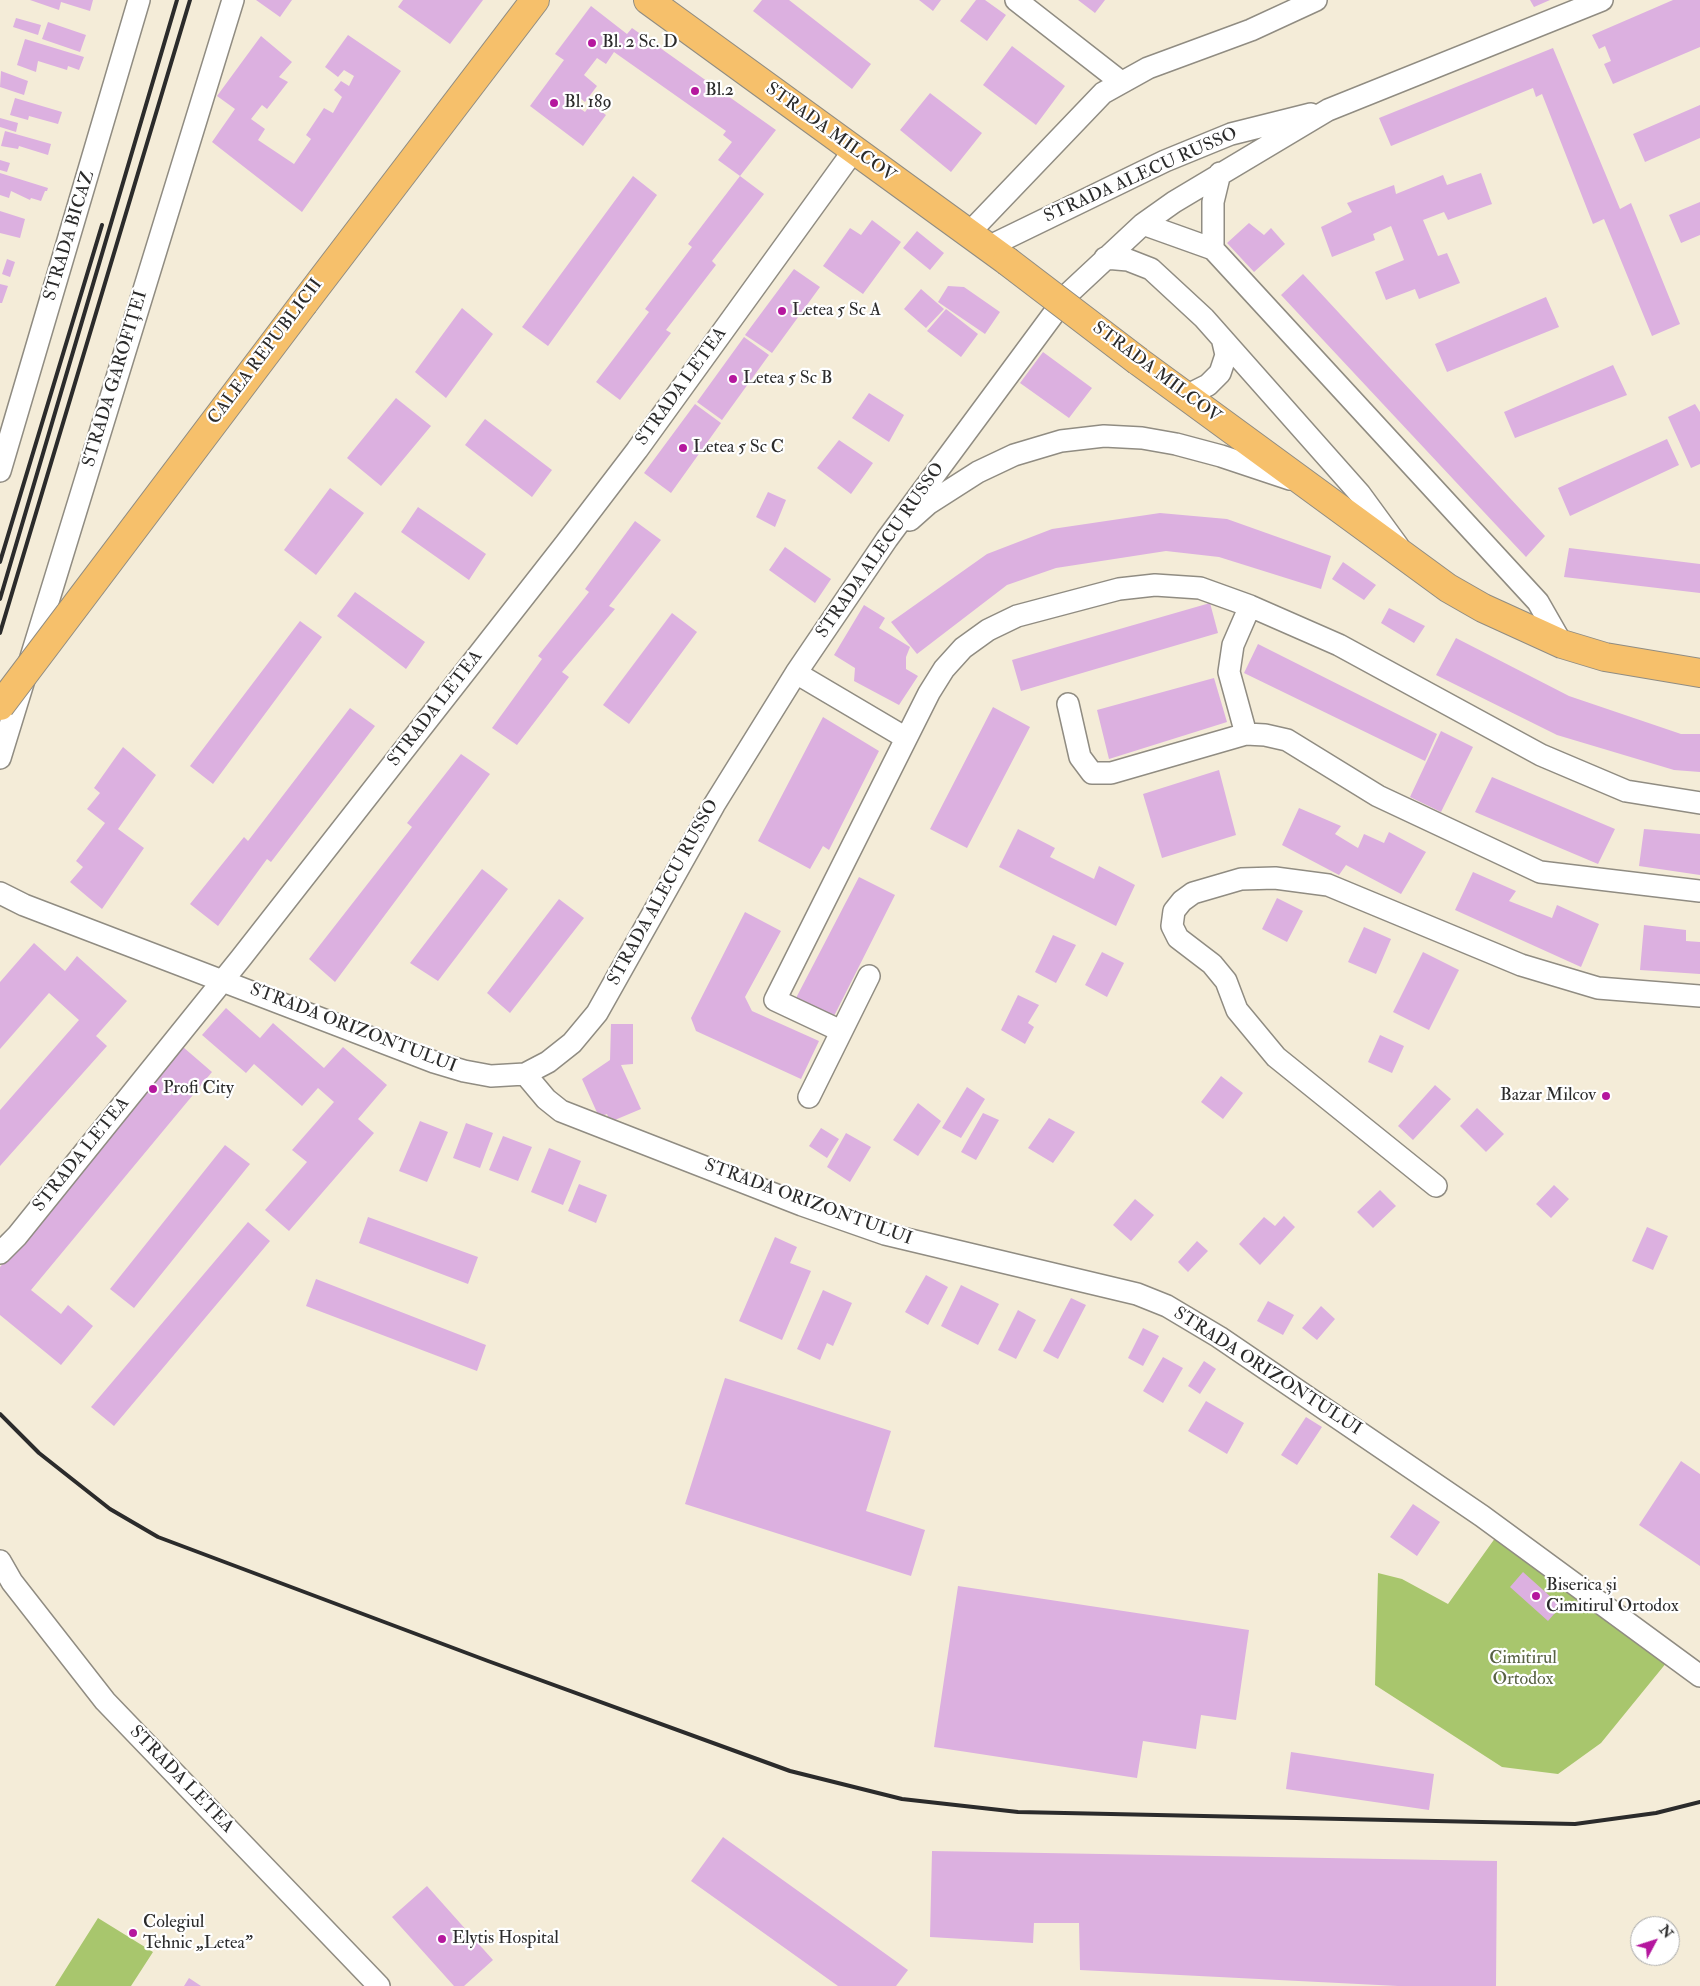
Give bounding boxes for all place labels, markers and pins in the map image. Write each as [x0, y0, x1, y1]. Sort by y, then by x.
place label: Bl. 2 Sc. D [602, 32, 678, 54]
marker: Bl. 2 Sc. D [586, 37, 598, 49]
place label: Bl.2 [705, 80, 734, 102]
marker: Bl.2 [689, 85, 701, 97]
place label: Bl. 189 [564, 92, 612, 114]
marker: Bl. 189 [548, 97, 560, 109]
place label: Letea 5 Sc A [792, 300, 881, 322]
marker: Letea 5 Sc A [776, 305, 788, 317]
place label: Letea 5 Sc B [743, 368, 833, 390]
marker: Letea 5 Sc B [727, 373, 739, 385]
place label: Letea 5 Sc C [693, 437, 784, 459]
marker: Letea 5 Sc C [677, 442, 689, 454]
place label: Profi City [163, 1078, 234, 1100]
marker: Profi City [147, 1083, 159, 1095]
place label: Bazar Milcov [1500, 1085, 1596, 1107]
marker: Bazar Milcov [1600, 1090, 1612, 1102]
place label: Biserica și Cimitirul Ortodox [1546, 1575, 1679, 1618]
marker: Biserica și Cimitirul Ortodox [1530, 1590, 1542, 1602]
place label: Colegiul Tehnic „Letea” [143, 1912, 253, 1955]
marker: Colegiul Tehnic „Letea” [127, 1927, 139, 1939]
place label: Elytis Hospital [452, 1928, 559, 1950]
marker: Elytis Hospital [436, 1933, 448, 1945]

